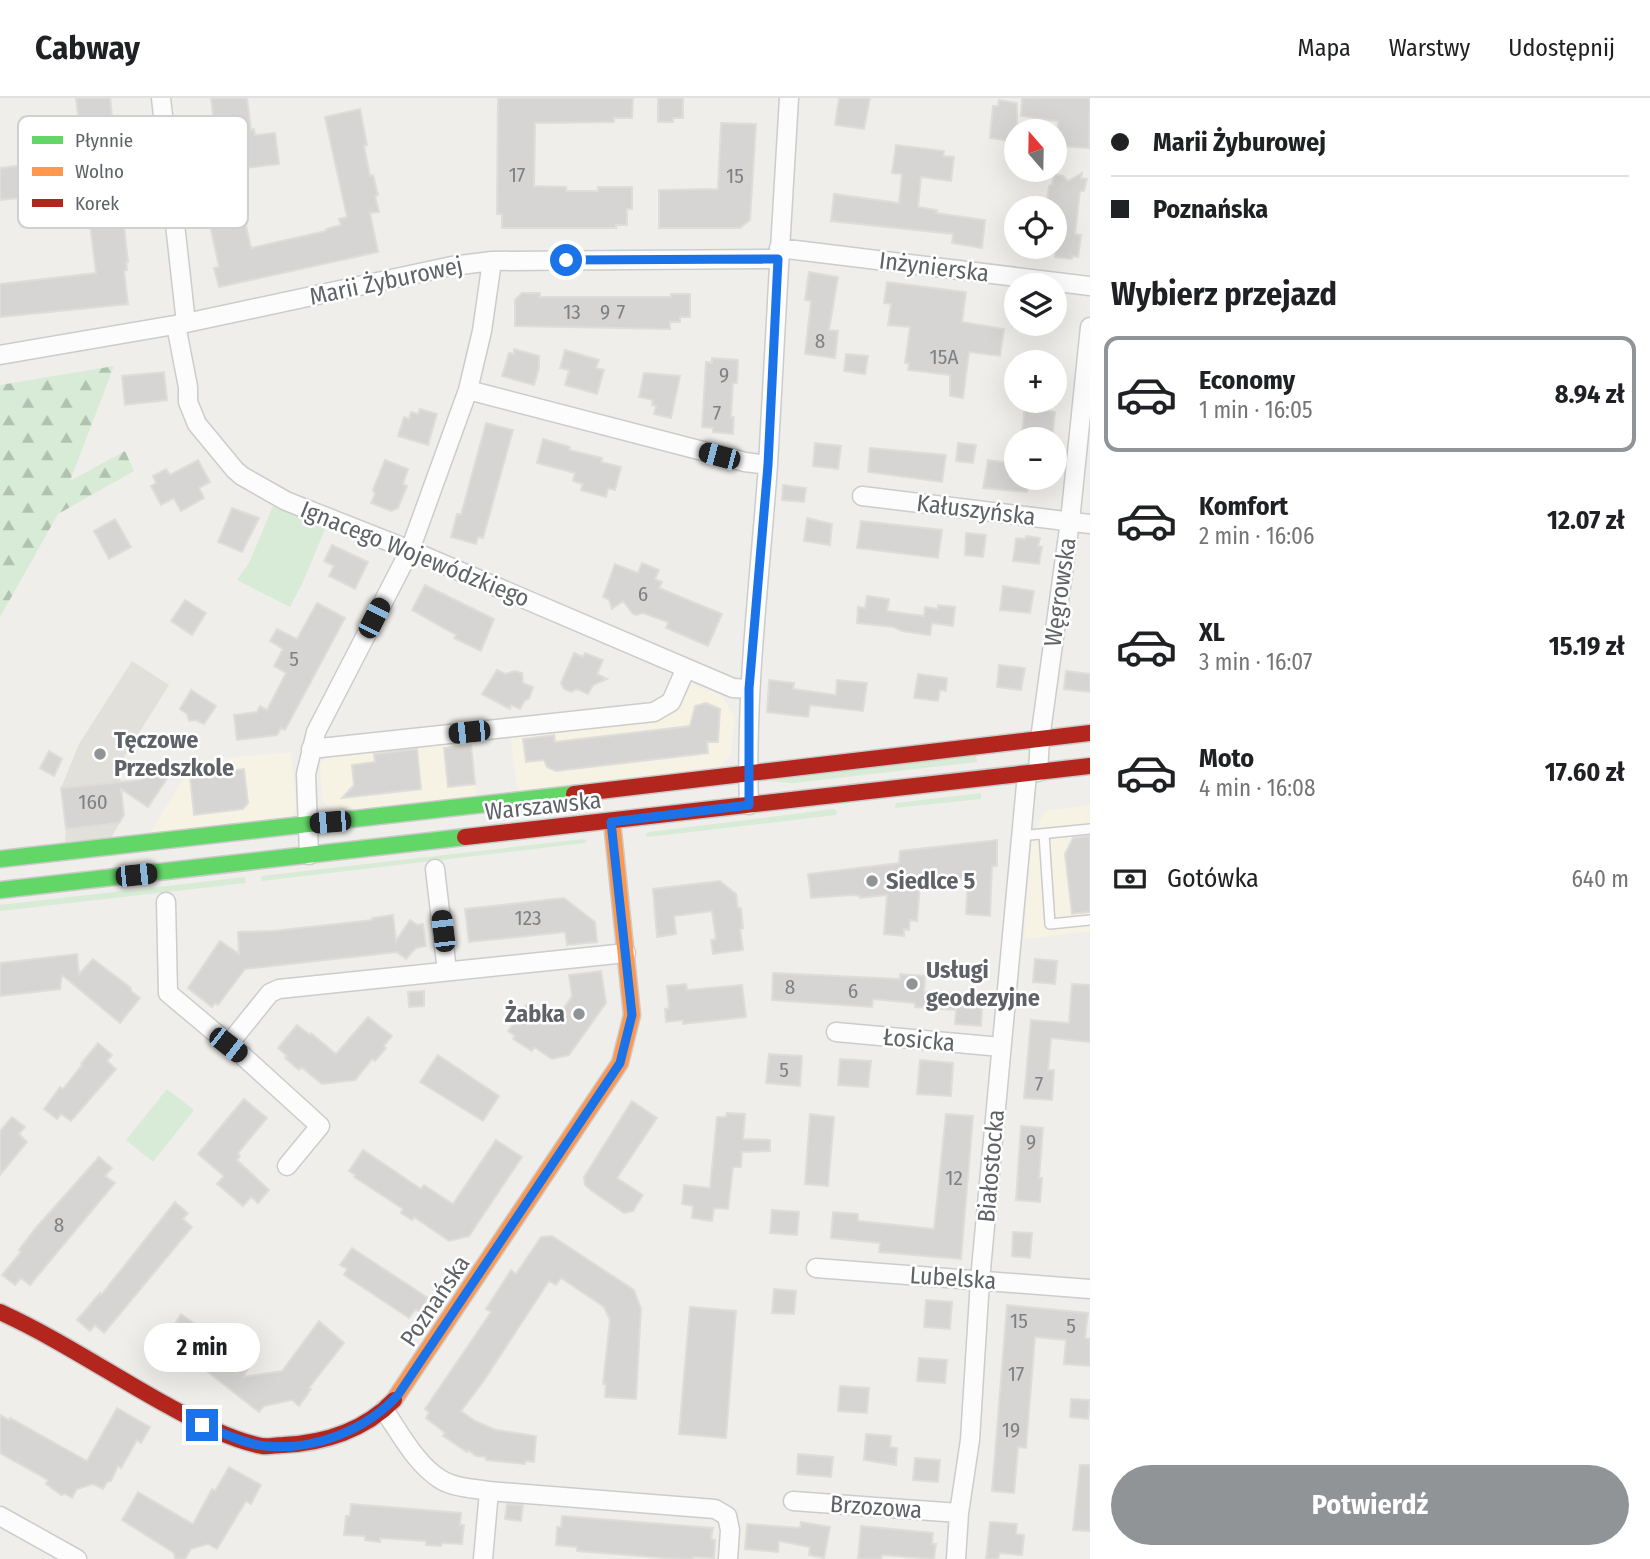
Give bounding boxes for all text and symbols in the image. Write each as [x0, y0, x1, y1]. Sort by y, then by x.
text: Cabway [35, 28, 140, 68]
text: Mapa [1298, 34, 1351, 62]
text: Warstwy [1389, 34, 1470, 62]
text: Udostępnij [1508, 34, 1615, 62]
legend [18, 116, 248, 228]
north arrow [1004, 119, 1068, 182]
map controls [1004, 119, 1067, 490]
text: Marii Żyburowej [1153, 127, 1326, 158]
text: Płynnie [75, 129, 133, 152]
text: Wolno [75, 160, 124, 183]
house number: 17 [509, 162, 525, 188]
house number: 15 [726, 163, 744, 189]
text: Korek [75, 192, 119, 215]
text: Poznańska [1153, 194, 1268, 225]
button: locate [1004, 196, 1067, 259]
route start [550, 244, 582, 276]
street label: Inżynierska [877, 246, 991, 288]
street label: Marii Żyburowej [307, 251, 465, 311]
button: layers [1004, 273, 1067, 336]
text: Wybierz przejazd [1111, 275, 1337, 313]
house number: 13 [563, 299, 581, 325]
house number: 9 [600, 299, 610, 325]
house number: 7 [617, 299, 625, 325]
house number: 8 [815, 328, 825, 354]
house number: 15A [930, 344, 958, 370]
button: + [1004, 350, 1067, 413]
house number: 9 [719, 362, 729, 388]
icon: car [1115, 363, 1178, 426]
text: Economy [1199, 365, 1295, 396]
text: 8.94 zł [1555, 379, 1625, 410]
text: 1 min · 16:05 [1199, 396, 1312, 424]
house number: 7 [713, 400, 721, 426]
button: − [1004, 427, 1067, 490]
car [696, 440, 743, 472]
street label: Kałuszyńska [915, 489, 1037, 531]
icon: car [1115, 489, 1178, 552]
text: Komfort [1199, 491, 1288, 522]
street label: Ignacego Wojewódzkiego [296, 495, 534, 613]
text: 12.07 zł [1547, 505, 1625, 536]
text: 2 min · 16:06 [1199, 522, 1314, 550]
street label: Węgrowska [1038, 536, 1082, 648]
house number: 6 [638, 581, 648, 607]
car [356, 595, 393, 641]
icon: car [1115, 615, 1178, 678]
text: XL [1199, 617, 1225, 648]
text: 15.19 zł [1549, 631, 1625, 662]
house number: 5 [289, 646, 299, 672]
text: 3 min · 16:07 [1199, 648, 1312, 676]
car [448, 719, 491, 745]
place label: Tęczowe Przedszkole [114, 726, 234, 782]
icon: car [1115, 741, 1178, 804]
text: Moto [1199, 743, 1254, 774]
marker: Tęczowe Przedszkole [92, 746, 108, 762]
text: 17.60 zł [1545, 757, 1625, 788]
text: 4 min · 16:08 [1199, 774, 1316, 802]
street label: Warszawska [484, 786, 602, 826]
house number: 160 [78, 789, 108, 815]
car [309, 810, 352, 834]
icon: cash [1111, 860, 1149, 898]
car [115, 862, 158, 888]
text: Gotówka [1167, 863, 1259, 894]
text: 640 m [1571, 865, 1629, 893]
place label: Siedlce 5 [886, 867, 975, 895]
marker: Siedlce 5 [864, 873, 880, 889]
house number: 123 [515, 905, 541, 931]
car [431, 909, 456, 953]
place label: Usługi geodezyjne [926, 956, 1040, 1012]
house number: 8 [785, 974, 795, 1000]
marker: Usługi geodezyjne [904, 976, 920, 992]
house number: 6 [848, 978, 858, 1004]
place label: Żabka [505, 999, 565, 1028]
marker: Żabka [571, 1006, 587, 1022]
street label: Łosicka [882, 1023, 956, 1057]
car [205, 1024, 252, 1066]
house number: 5 [779, 1057, 789, 1083]
house number: 7 [1035, 1071, 1043, 1097]
street label: Białostocka [972, 1108, 1010, 1224]
house number: 9 [1026, 1129, 1036, 1155]
house number: 12 [945, 1165, 963, 1191]
house number: 8 [54, 1212, 64, 1238]
street label: Poznańska [394, 1250, 476, 1352]
street label: Lubelska [909, 1261, 997, 1295]
house number: 15 [1010, 1308, 1028, 1334]
house number: 5 [1066, 1313, 1076, 1339]
callout: 2 min [144, 1324, 260, 1372]
text: 2 min [177, 1333, 228, 1361]
house number: 17 [1008, 1361, 1024, 1387]
route end [186, 1409, 218, 1441]
house number: 19 [1002, 1417, 1020, 1443]
button: Potwierdź [1111, 1465, 1629, 1545]
street label: Brzozowa [829, 1490, 923, 1524]

